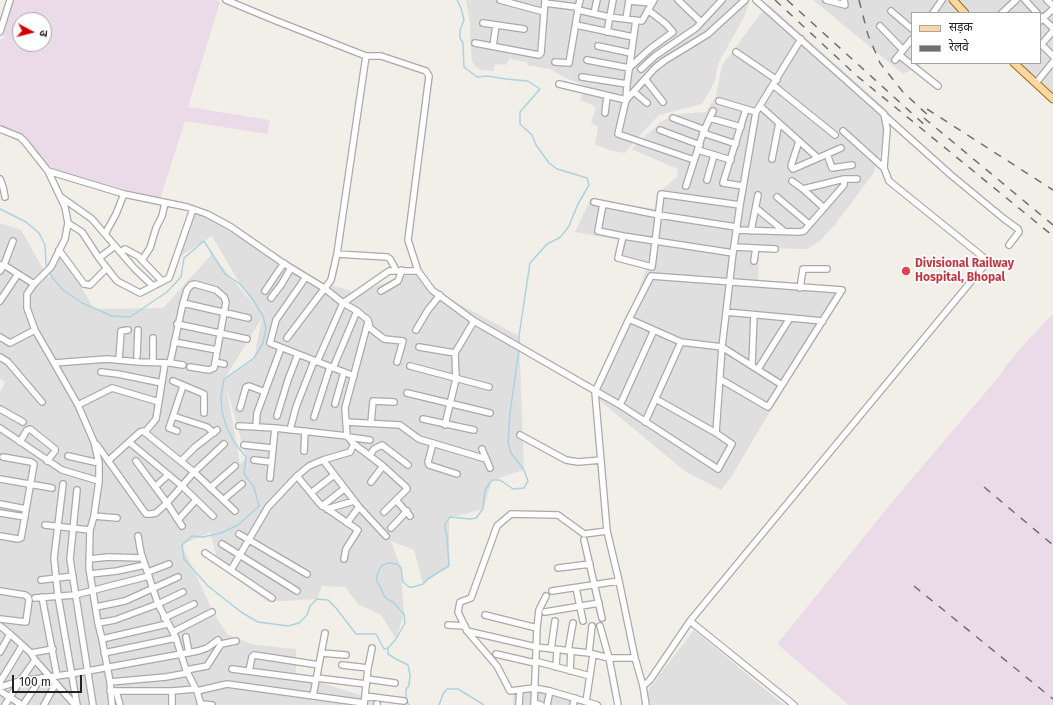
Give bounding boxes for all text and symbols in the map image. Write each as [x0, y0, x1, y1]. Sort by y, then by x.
north arrow [12, 12, 52, 52]
legend [911, 12, 1041, 64]
text: सड़क [949, 20, 973, 34]
text: उ [37, 29, 50, 37]
text: रेलवे [949, 40, 969, 54]
place label: Divisional Railway Hospital, Bhopal [915, 257, 1014, 285]
marker: Divisional Railway Hospital, Bhopal [900, 265, 912, 277]
scale bar [14, 667, 84, 693]
text: 100 m [19, 675, 51, 689]

